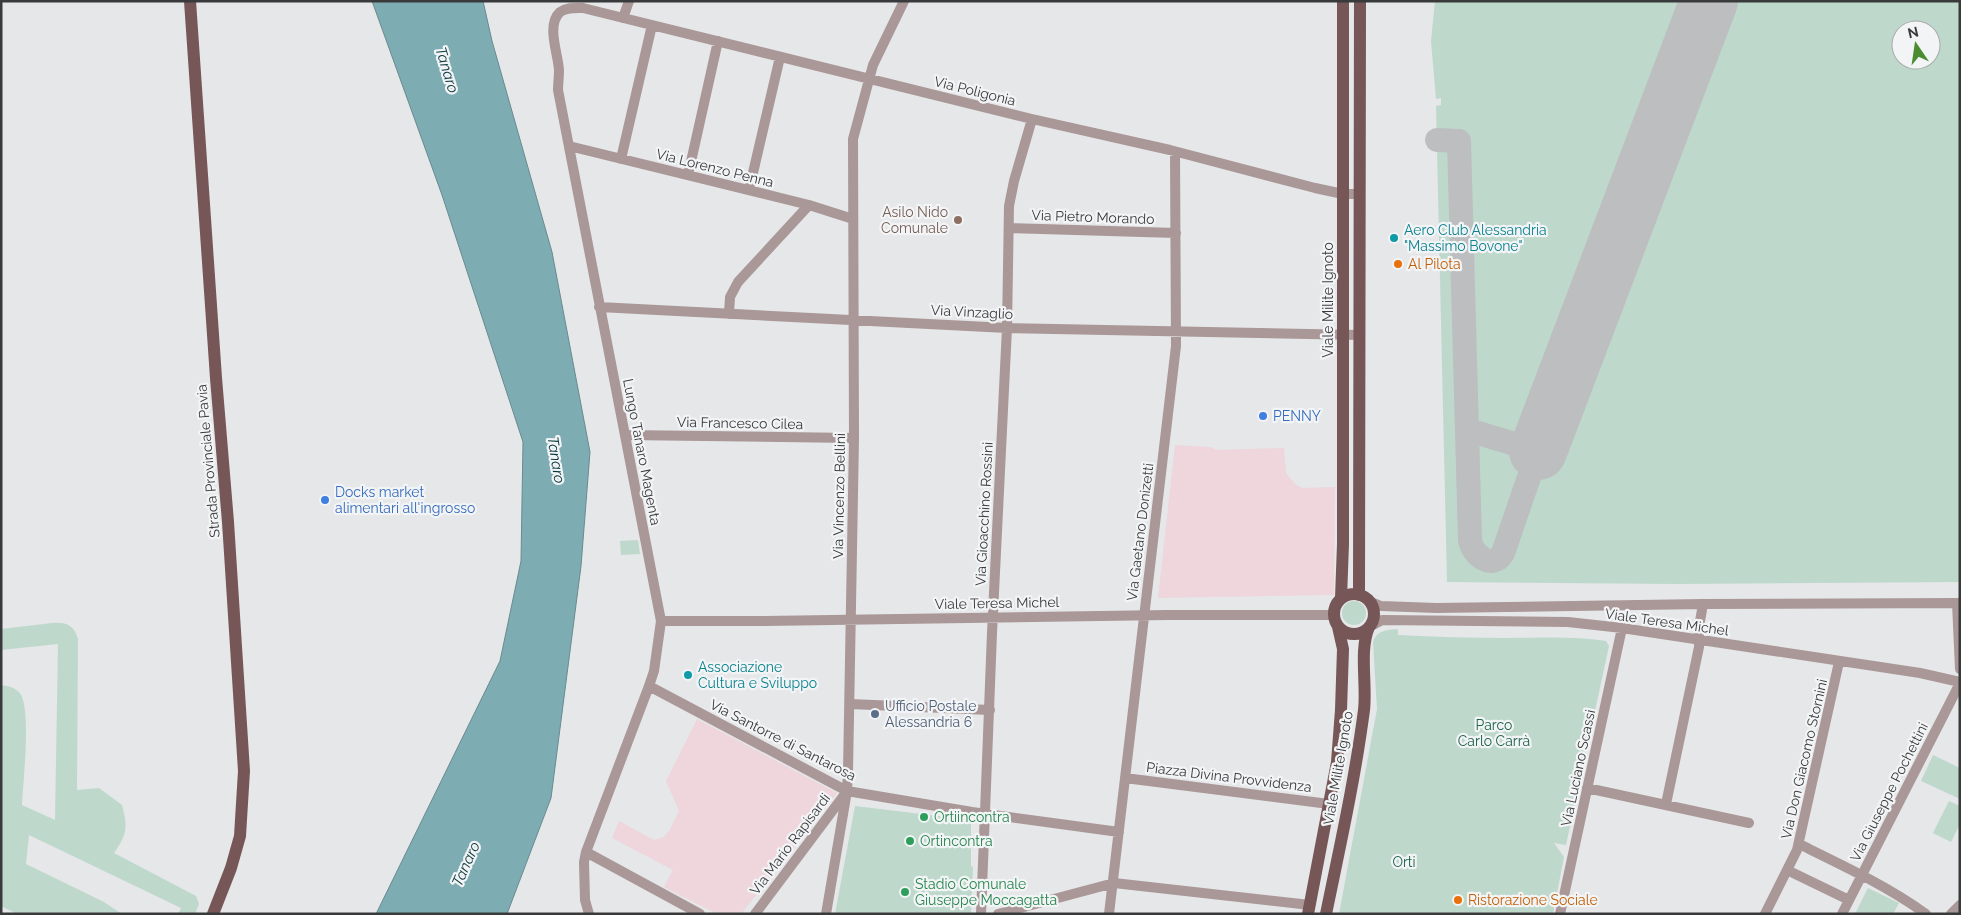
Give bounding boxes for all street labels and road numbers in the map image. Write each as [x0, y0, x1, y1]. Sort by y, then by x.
street label: Via Poligonia [933, 73, 1017, 109]
street label: Via Lorenzo Penna [655, 146, 775, 190]
street label: Via Pietro Morando [1031, 207, 1155, 227]
street label: Viale Milite Ignoto [1320, 242, 1336, 358]
street label: Via Vinzaglio [930, 302, 1014, 322]
street label: Lungo Tanaro Magenta [620, 377, 664, 527]
street label: Strada Provinciale Pavia [193, 384, 223, 538]
street label: Via Francesco Cilea [677, 414, 803, 432]
street label: Via Vincenzo Bellini [830, 433, 848, 559]
street label: Via Gioacchino Rossini [972, 441, 996, 587]
street label: Via Gaetano Donizetti [1124, 462, 1156, 602]
street label: Viale Teresa Michel [935, 594, 1060, 612]
street label: Viale Teresa Michel [1604, 605, 1730, 639]
street label: Via Don Giacomo Stornini [1778, 677, 1830, 841]
street label: Via Santorre di Santarosa [707, 696, 859, 784]
street label: Via Luciano Scassi [1558, 708, 1598, 828]
street label: Viale Milite Ignoto [1320, 710, 1356, 826]
street label: Via Giuseppe Pochettini [1847, 720, 1931, 864]
street label: Piazza Divina Provvidenza [1145, 759, 1313, 795]
street label: Via Mario Rapisardi [747, 790, 833, 898]

